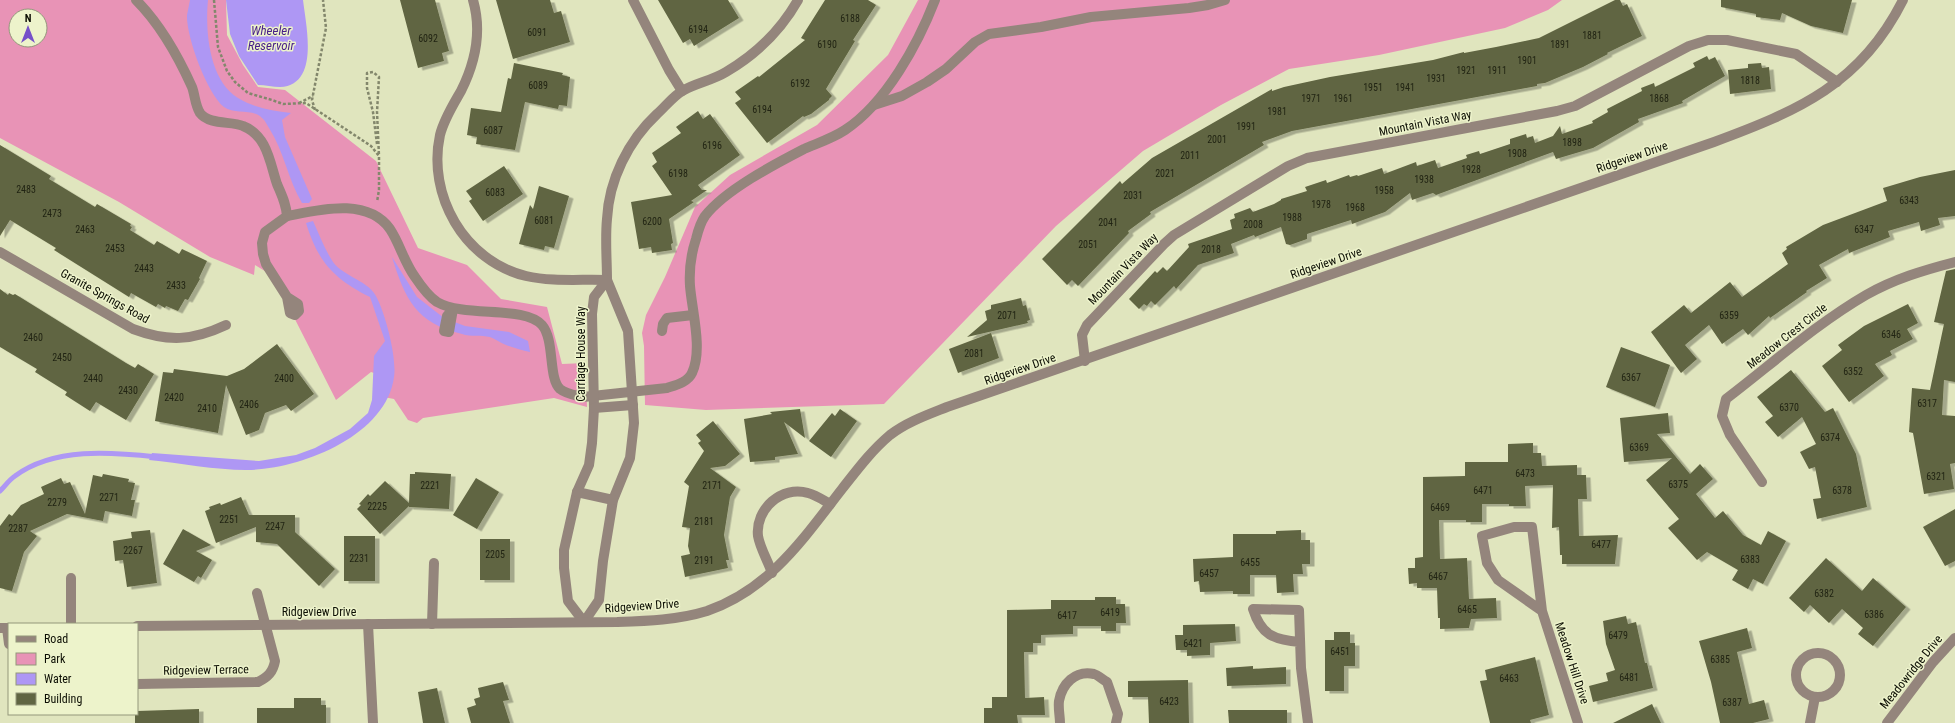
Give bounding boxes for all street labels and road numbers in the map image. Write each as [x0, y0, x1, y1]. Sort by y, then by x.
street label: Mountain Vista Way [1378, 107, 1472, 139]
street label: Ridgeview Drive [1594, 138, 1670, 176]
street label: Mountain Vista Way [1085, 230, 1161, 308]
street label: Ridgeview Drive [1288, 244, 1364, 282]
street label: Granite Springs Road [58, 266, 152, 326]
street label: Meadow Crest Circle [1744, 300, 1830, 372]
street label: Carriage House Way [574, 306, 588, 402]
street label: Ridgeview Drive [982, 350, 1058, 388]
street label: Ridgeview Drive [604, 596, 680, 616]
street label: Ridgeview Drive [282, 605, 357, 619]
street label: Meadow Hill Drive [1552, 620, 1592, 706]
street label: Meadowridge Drive [1877, 632, 1945, 712]
street label: Ridgeview Terrace [163, 662, 249, 678]

